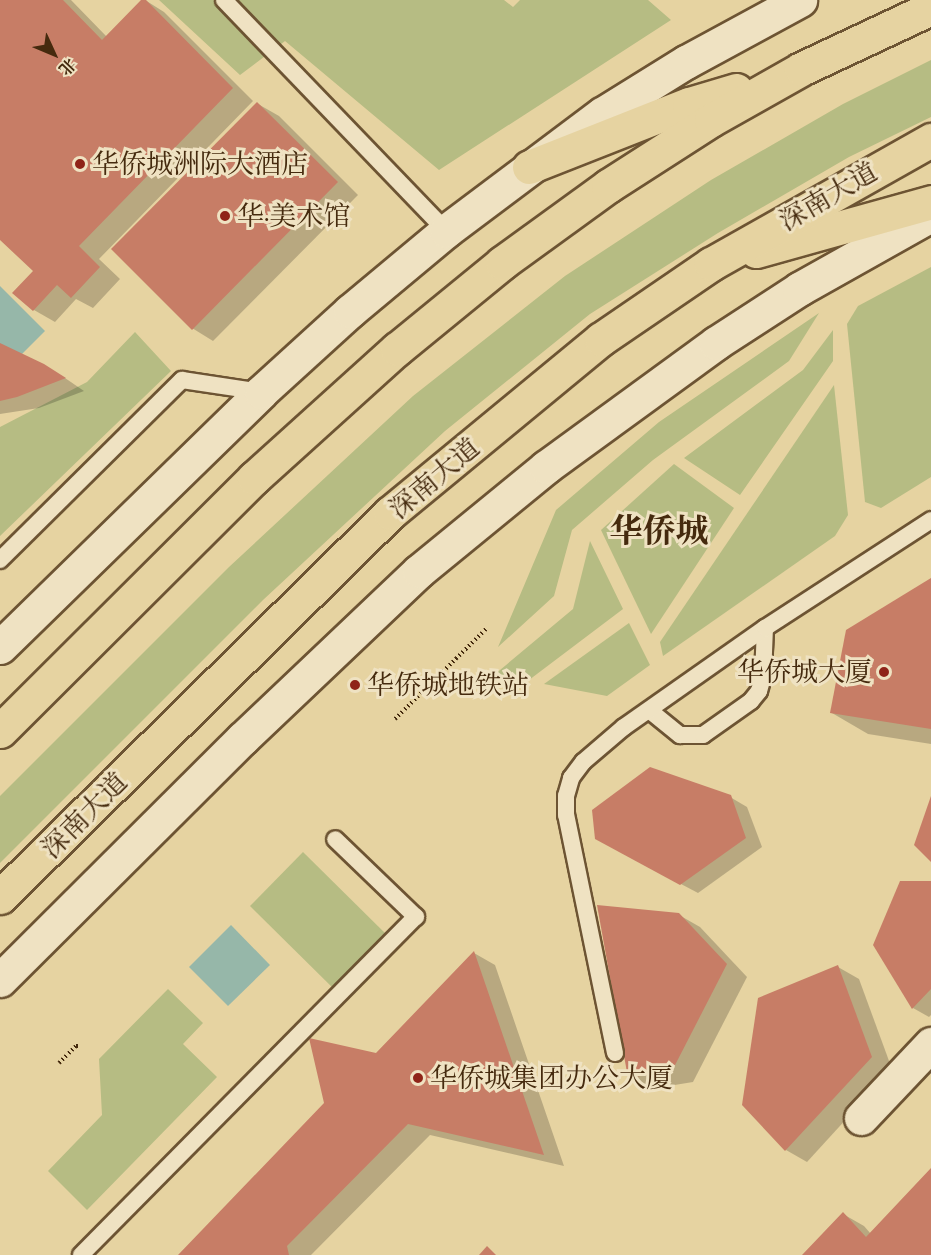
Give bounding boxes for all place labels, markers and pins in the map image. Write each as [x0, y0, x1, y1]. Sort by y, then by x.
place label: 华侨城洲际大酒店 [92, 148, 308, 180]
marker: 华侨城洲际大酒店 [73, 157, 87, 171]
place label: 华·美术馆 [237, 200, 350, 232]
marker: 华·美术馆 [218, 209, 232, 223]
place label: 华侨城大厦 [737, 656, 872, 688]
marker: 华侨城大厦 [877, 665, 891, 679]
place label: 华侨城地铁站 [367, 669, 529, 701]
marker: 华侨城地铁站 [348, 678, 362, 692]
place label: 华侨城集团办公大厦 [430, 1062, 673, 1094]
marker: 华侨城集团办公大厦 [411, 1071, 425, 1085]

